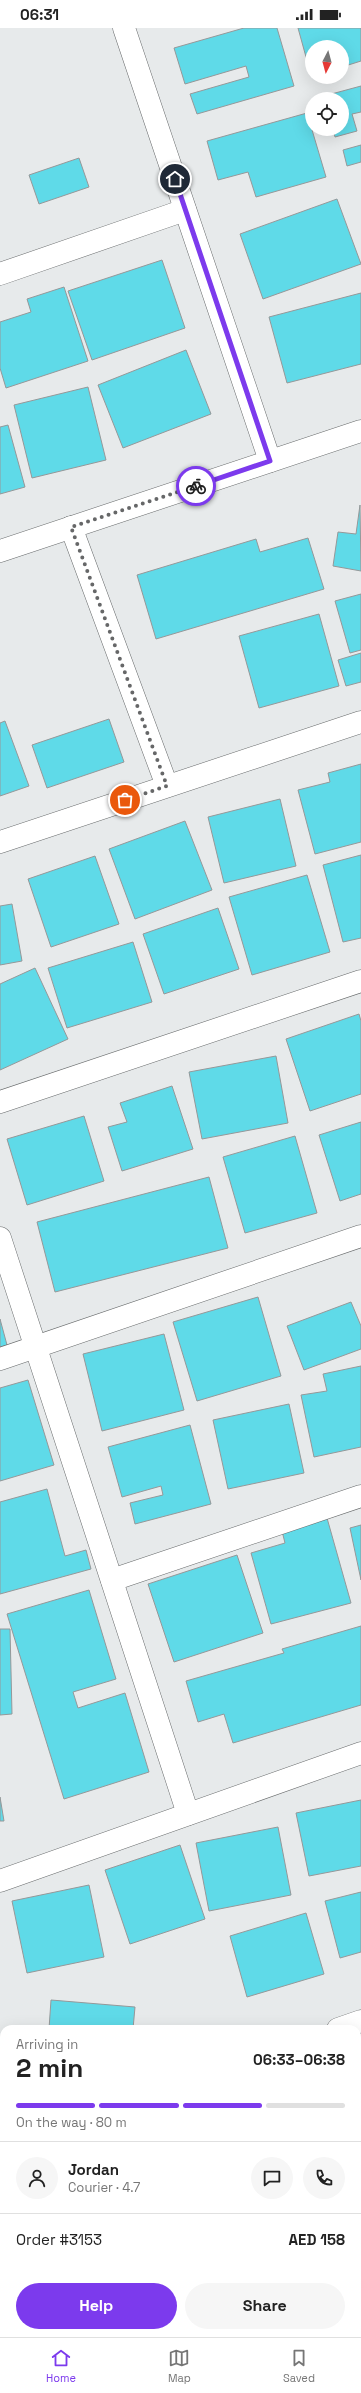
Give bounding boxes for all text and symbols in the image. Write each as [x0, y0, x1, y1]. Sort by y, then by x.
text: 06:31 [20, 5, 59, 24]
north arrow [305, 40, 349, 84]
map controls [305, 40, 349, 136]
button: locate [305, 92, 349, 136]
pin [158, 162, 192, 196]
icon: home [164, 168, 186, 190]
courier [176, 466, 216, 506]
icon: bike [185, 475, 207, 497]
pin [108, 783, 142, 817]
icon: bag [114, 789, 136, 811]
text: Arriving in [16, 2036, 78, 2053]
text: 06:33–06:38 [253, 2050, 345, 2069]
text: 2 min [16, 2051, 83, 2085]
text: On the way · 80 m [16, 2114, 127, 2131]
button: person [16, 2157, 58, 2199]
button: chat [251, 2157, 293, 2199]
button: phone [303, 2157, 345, 2199]
text: Jordan [68, 2160, 119, 2179]
text: Courier · 4.7 [68, 2179, 140, 2196]
text: Order #3153 [16, 2230, 102, 2249]
text: AED 158 [289, 2230, 345, 2249]
button: Help [16, 2283, 177, 2329]
button: Share [185, 2283, 345, 2329]
tab: Home [46, 2347, 76, 2385]
tab: Map [168, 2347, 191, 2385]
tab: Saved [283, 2347, 315, 2385]

